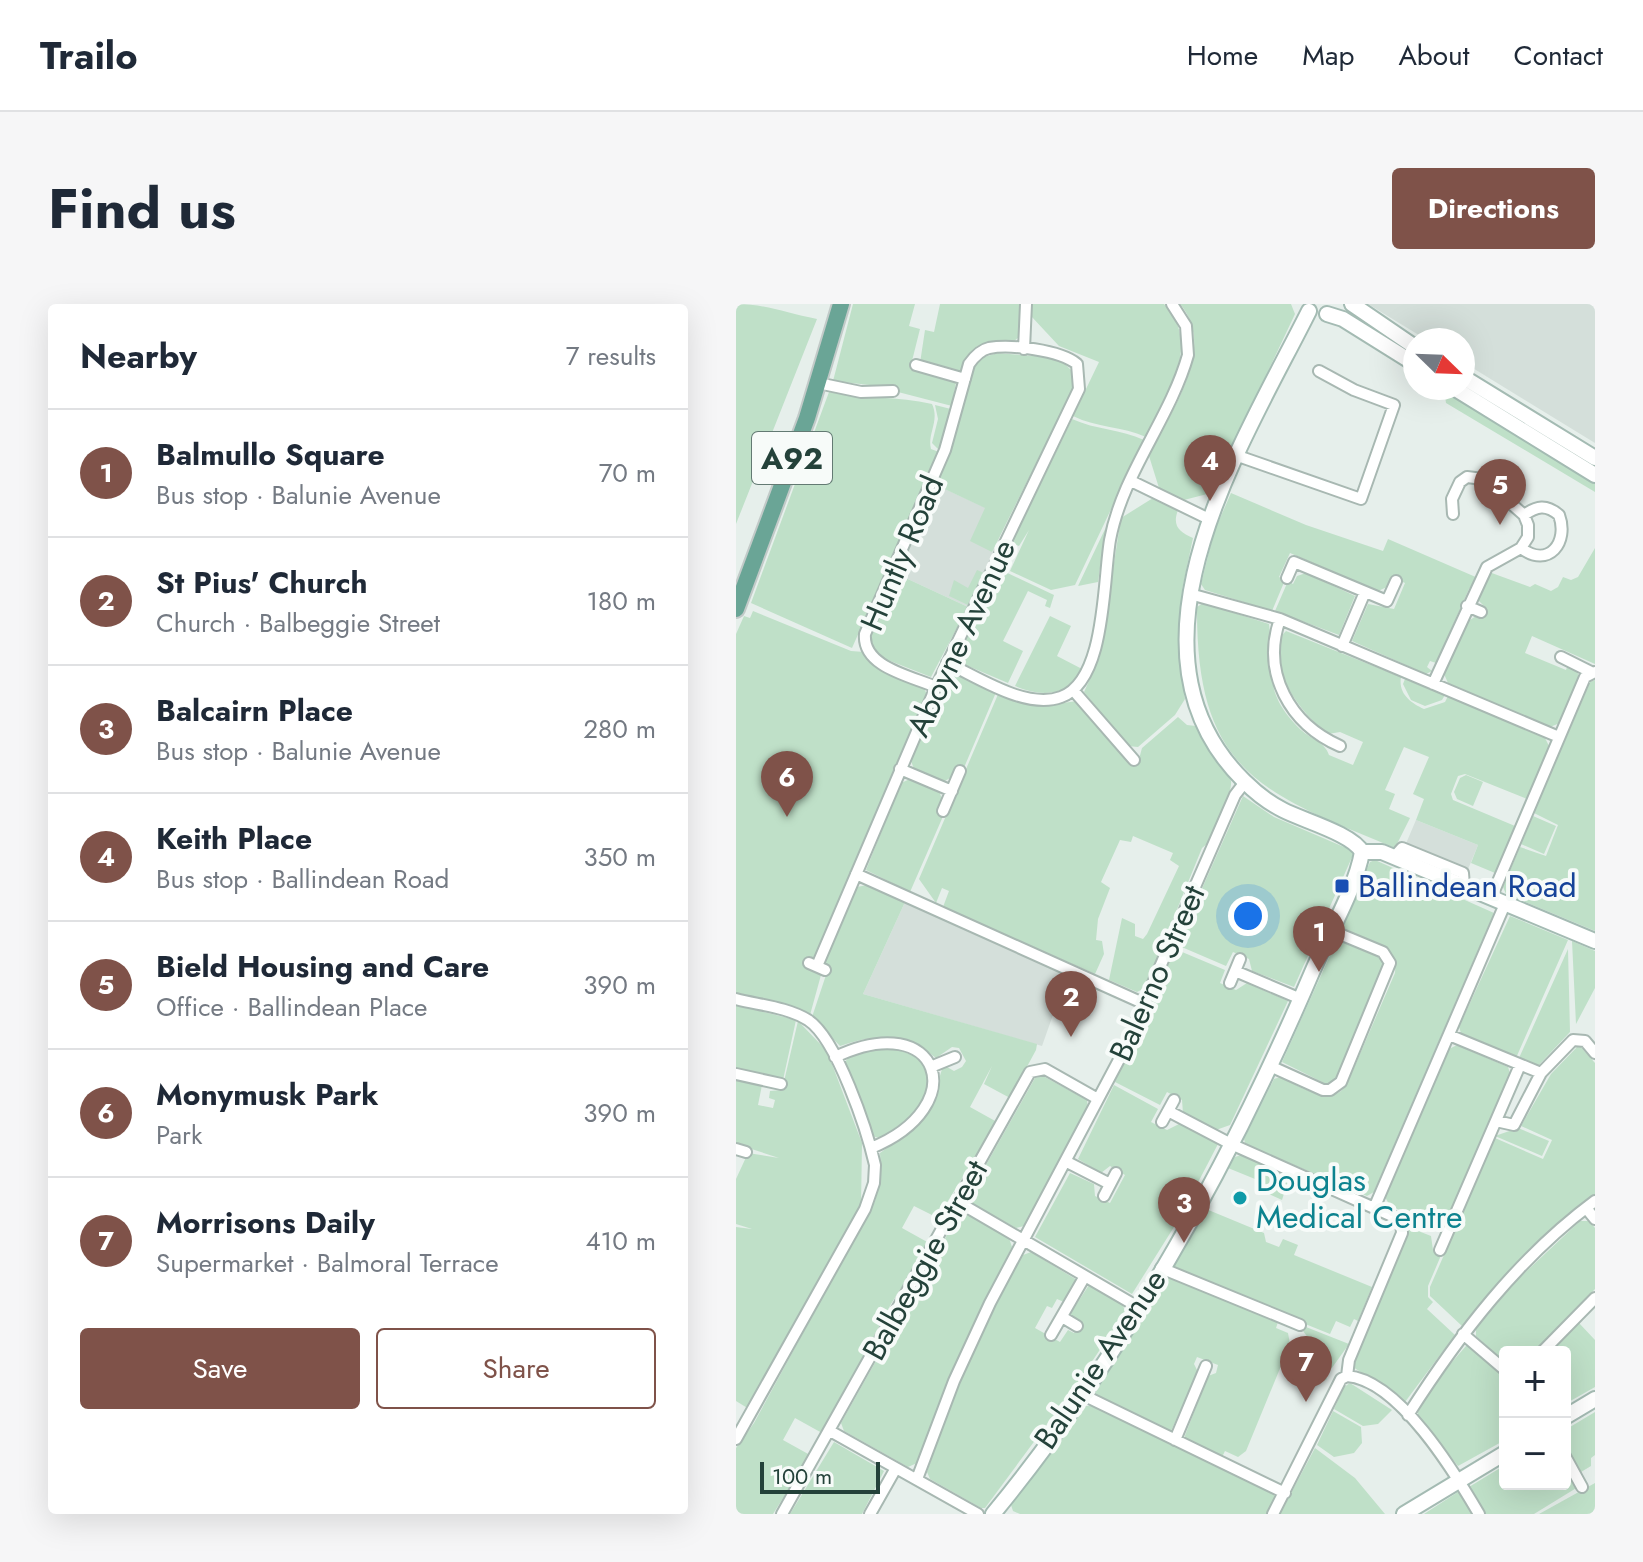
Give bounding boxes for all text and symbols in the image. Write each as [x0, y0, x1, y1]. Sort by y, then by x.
text: Trailo [40, 28, 138, 83]
text: Home [1187, 35, 1258, 76]
text: Map [1302, 35, 1354, 76]
text: About [1398, 35, 1470, 76]
text: Contact [1514, 35, 1603, 76]
text: Find us [48, 168, 236, 249]
button: Directions [1392, 168, 1595, 249]
north arrow [1403, 328, 1475, 400]
text: Nearby [80, 332, 197, 381]
text: 7 results [566, 337, 656, 375]
road number: A92 [752, 432, 832, 484]
text: Balmullo Square [156, 433, 385, 476]
pin: 4 [1184, 435, 1236, 501]
text: 1 [99, 454, 113, 492]
text: 70 m [599, 454, 656, 492]
pin: 5 [1474, 459, 1526, 525]
street label: Huntly Road [849, 468, 955, 638]
text: Bus stop · Balunie Avenue [156, 476, 441, 514]
street label: Aboyne Avenue [895, 532, 1027, 744]
text: St Pius' Church [156, 561, 368, 604]
text: 2 [97, 582, 115, 620]
text: 180 m [586, 582, 656, 620]
text: Church · Balbeggie Street [156, 604, 440, 642]
text: Balcairn Place [156, 689, 353, 732]
text: 3 [98, 710, 114, 748]
text: 280 m [583, 710, 656, 748]
text: Bus stop · Balunie Avenue [156, 732, 441, 770]
pin: 6 [761, 751, 813, 817]
text: Keith Place [156, 817, 312, 860]
text: 4 [97, 838, 115, 876]
text: 350 m [583, 838, 656, 876]
text: Bus stop · Ballindean Road [156, 860, 449, 898]
place label: Ballindean Road [1358, 863, 1577, 909]
street label: Balerno Street [1098, 877, 1216, 1068]
marker: Ballindean Road [1333, 877, 1351, 895]
your location [1228, 896, 1268, 936]
pin: 1 [1293, 906, 1345, 972]
text: Bield Housing and Care [156, 945, 489, 988]
text: 5 [98, 966, 114, 1004]
text: 390 m [583, 966, 656, 1004]
pin: 2 [1045, 971, 1097, 1037]
text: Office · Ballindean Place [156, 988, 428, 1026]
text: Monymusk Park [156, 1073, 379, 1116]
text: 6 [97, 1094, 115, 1132]
text: 390 m [583, 1094, 656, 1132]
text: Park [156, 1116, 202, 1154]
street label: Balbeggie Street [851, 1151, 999, 1368]
place label: Douglas Medical Centre [1256, 1157, 1462, 1240]
pin: 3 [1158, 1177, 1210, 1243]
marker: Douglas Medical Centre [1231, 1189, 1249, 1207]
text: Morrisons Daily [156, 1201, 375, 1244]
text: 7 [98, 1222, 114, 1260]
text: 410 m [585, 1222, 656, 1260]
text: Supermarket · Balmoral Terrace [156, 1244, 499, 1282]
street label: Balunie Avenue [1023, 1260, 1177, 1458]
button: Save [80, 1328, 360, 1409]
button: Share [376, 1328, 656, 1409]
pin: 7 [1280, 1336, 1332, 1402]
map controls [1499, 1346, 1571, 1490]
button: + [1499, 1346, 1571, 1418]
button: − [1499, 1418, 1571, 1490]
scale bar [760, 1458, 880, 1494]
text: 100 m [772, 1460, 832, 1492]

